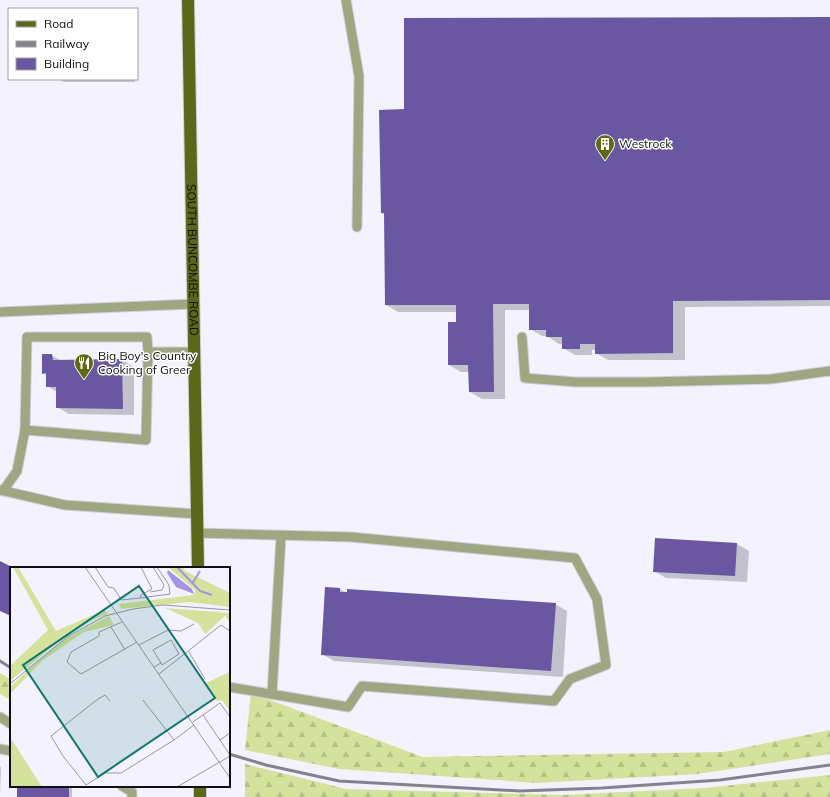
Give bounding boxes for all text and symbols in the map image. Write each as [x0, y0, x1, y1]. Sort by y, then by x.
legend [8, 8, 138, 80]
text: Road [44, 16, 73, 31]
text: Railway [44, 36, 90, 51]
text: Building [44, 56, 89, 71]
building icon: Westrock [594, 133, 616, 161]
place label: Westrock [619, 136, 672, 151]
street label: SOUTH BUNCOMBE ROAD [184, 184, 202, 336]
place label: Big Boy's Country Cooking of Greer [98, 348, 197, 377]
restaurant icon: Big Boy's Country Cooking of Greer [73, 352, 95, 380]
inset map [10, 567, 230, 787]

